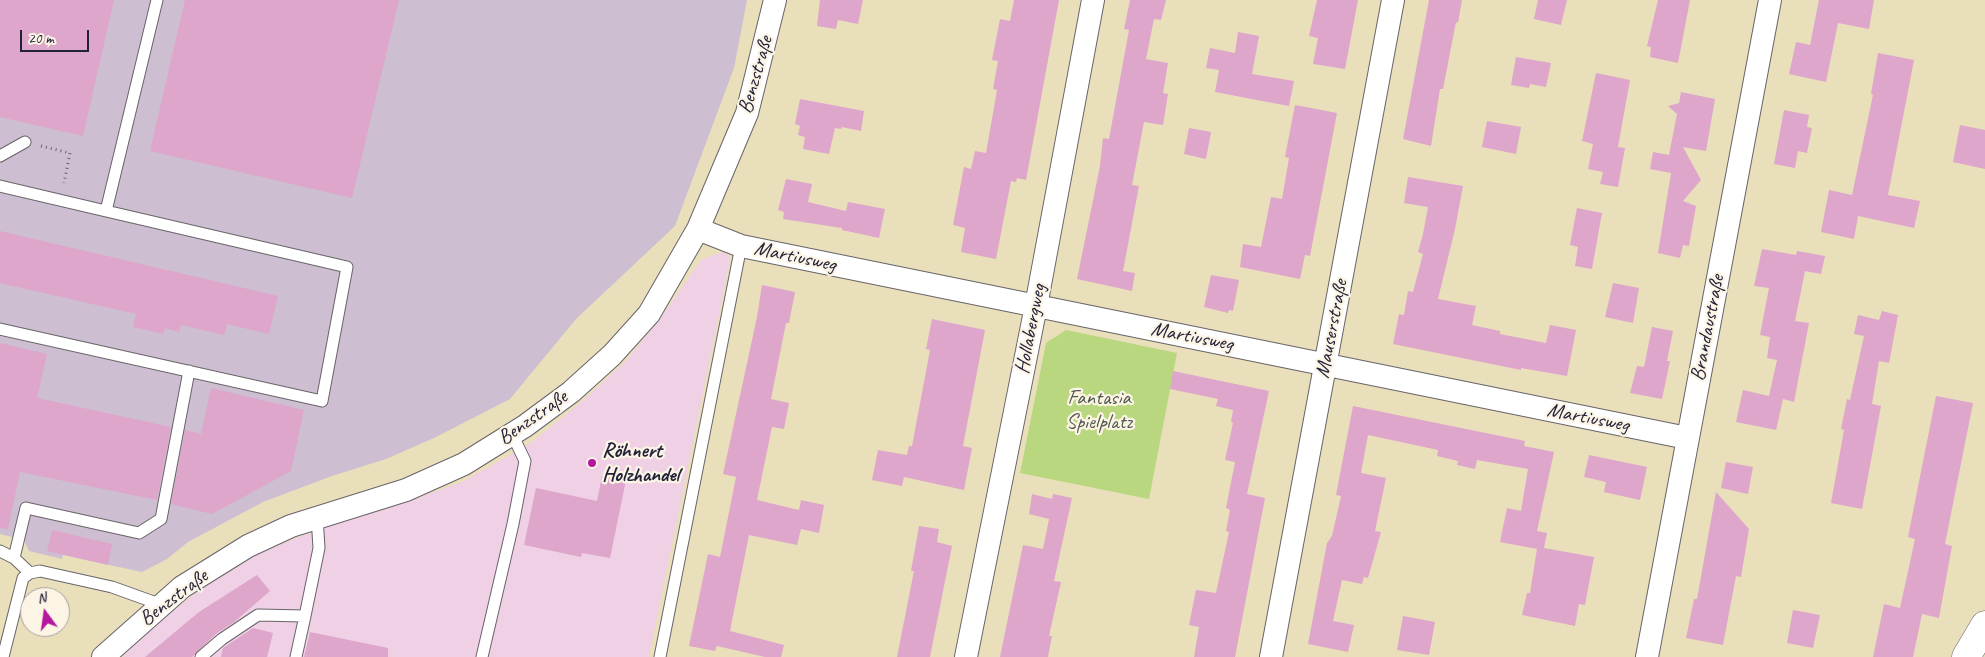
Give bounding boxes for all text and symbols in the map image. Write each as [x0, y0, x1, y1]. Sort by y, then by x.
scale bar [22, 20, 91, 52]
text: 20 m [28, 29, 54, 48]
street label: Benzstraße [733, 34, 779, 116]
street label: Martiusweg [752, 236, 838, 278]
street label: Brandaustraße [1685, 273, 1731, 383]
street label: Mauserstraße [1310, 278, 1354, 380]
street label: Hollabergweg [1010, 282, 1052, 376]
street label: Martiusweg [1149, 317, 1235, 357]
street label: Benzstraße [493, 385, 573, 451]
park label: Fantasia Spielplatz [1066, 385, 1132, 435]
street label: Martiusweg [1545, 398, 1631, 438]
place label: Röhnert Holzhandel [602, 438, 679, 488]
marker: Röhnert Holzhandel [586, 457, 598, 469]
street label: Benzstraße [135, 564, 213, 632]
north arrow [20, 587, 70, 637]
text: N [35, 589, 48, 607]

